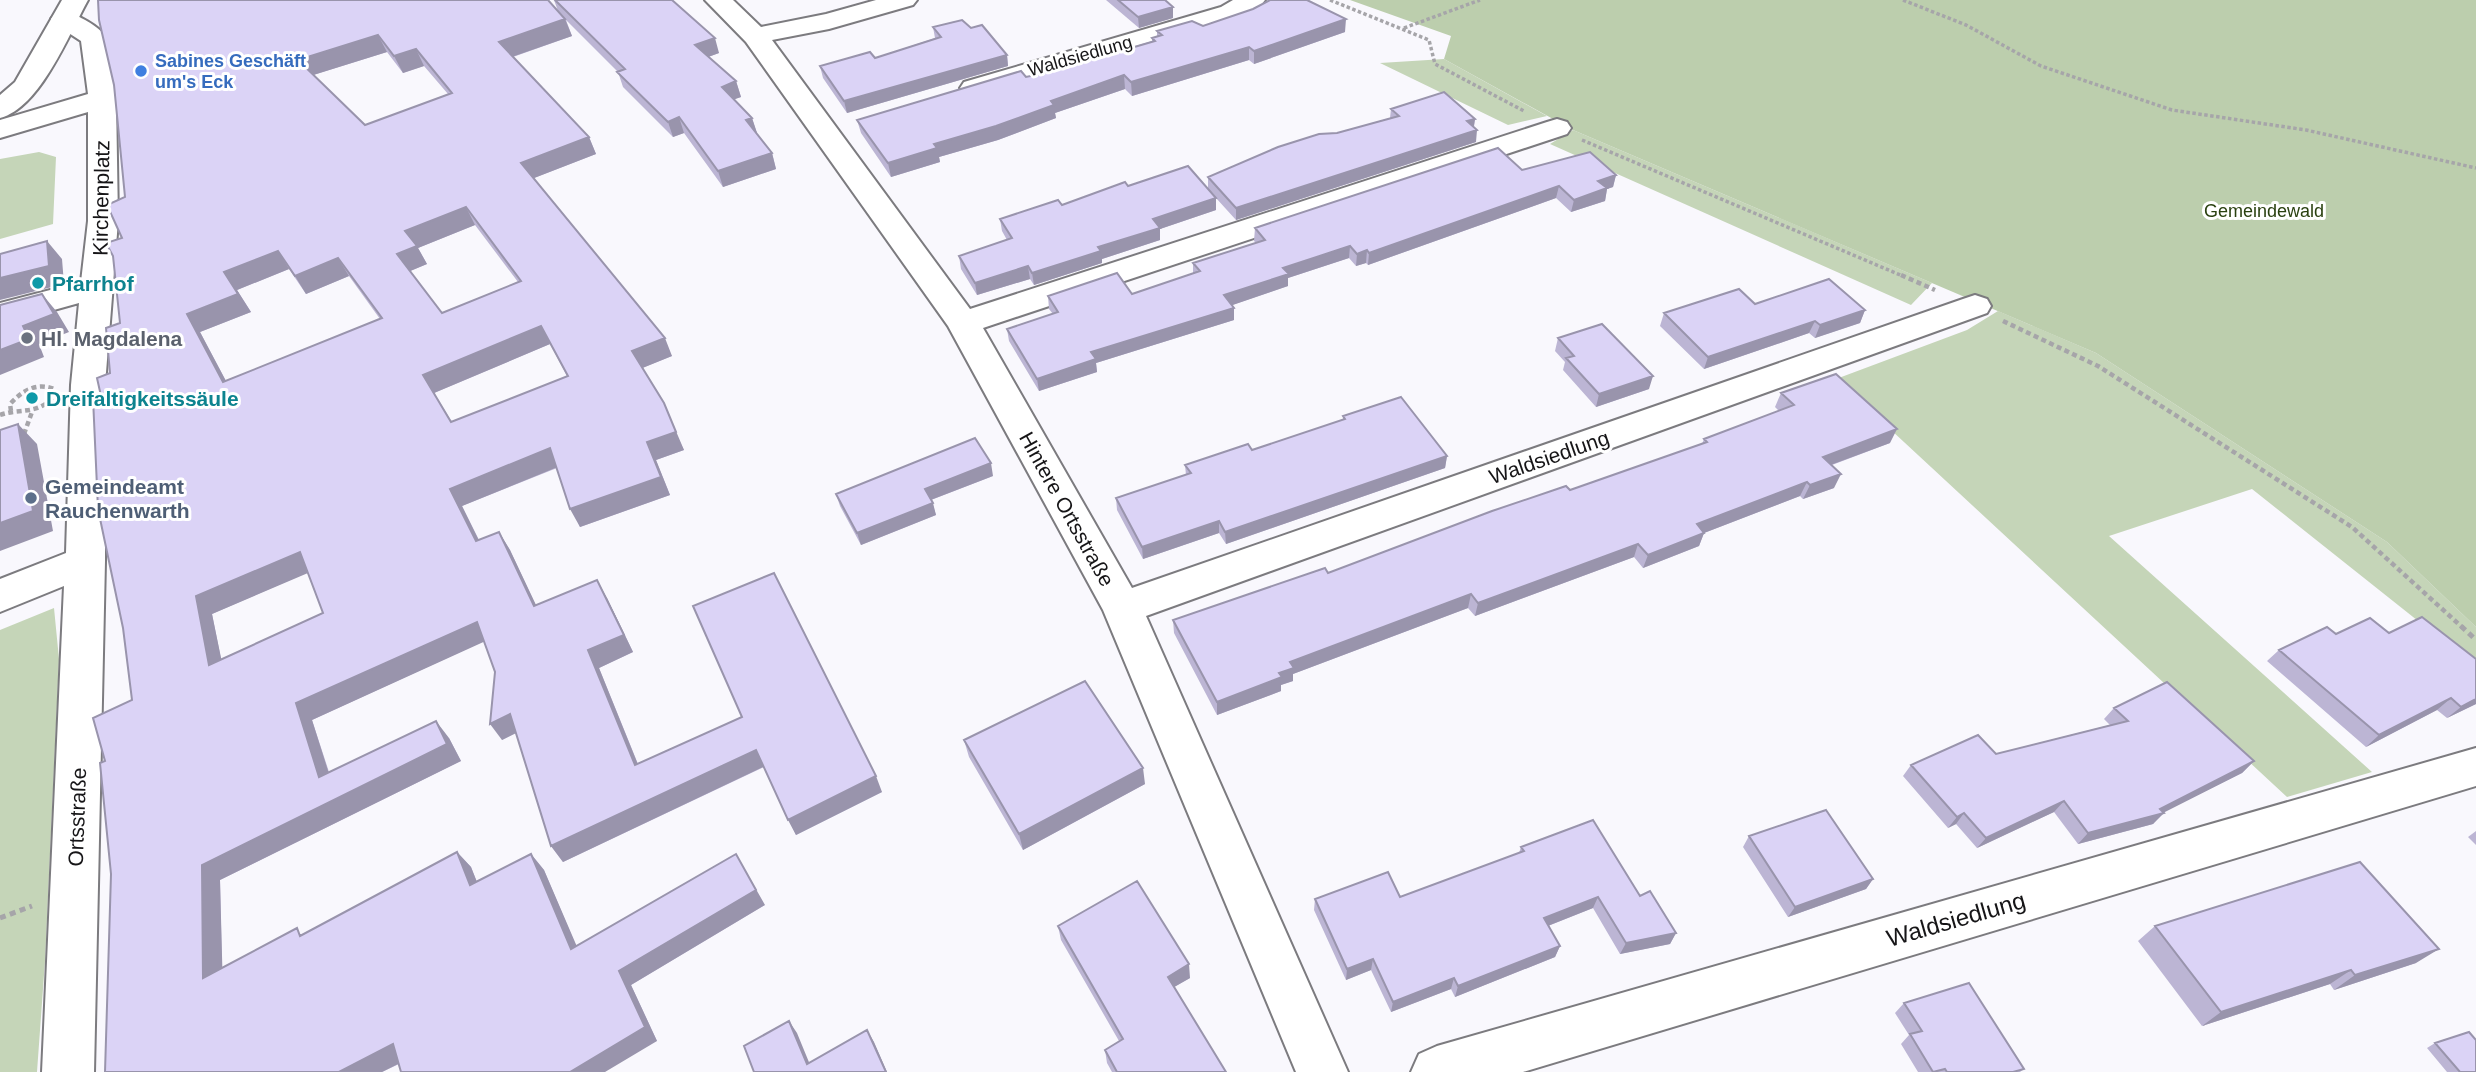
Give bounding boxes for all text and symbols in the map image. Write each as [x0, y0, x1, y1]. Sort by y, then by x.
street label: Waldsiedlung [1026, 32, 1134, 80]
place label: Sabines Geschäft um's Eck [155, 51, 306, 92]
marker: Sabines Geschäft um's Eck [133, 63, 149, 79]
street label: Kirchenplatz [88, 140, 114, 256]
park label: Gemeindewald [2204, 201, 2324, 221]
place label: Pfarrhof [52, 272, 135, 295]
marker: Pfarrhof [30, 275, 46, 291]
place label: Hl. Magdalena [41, 327, 183, 350]
marker: Hl. Magdalena [19, 330, 35, 346]
place label: Dreifaltigkeitssäule [46, 387, 239, 410]
marker: Dreifaltigkeitssäule [24, 390, 40, 406]
street label: Waldsiedlung [1486, 426, 1612, 488]
street label: Hintere Ortsstraße [1015, 428, 1119, 590]
place label: Gemeindeamt Rauchenwarth [45, 475, 190, 522]
marker: Gemeindeamt Rauchenwarth [23, 490, 39, 506]
street label: Ortsstraße [64, 767, 90, 867]
street label: Waldsiedlung [1883, 886, 2029, 952]

